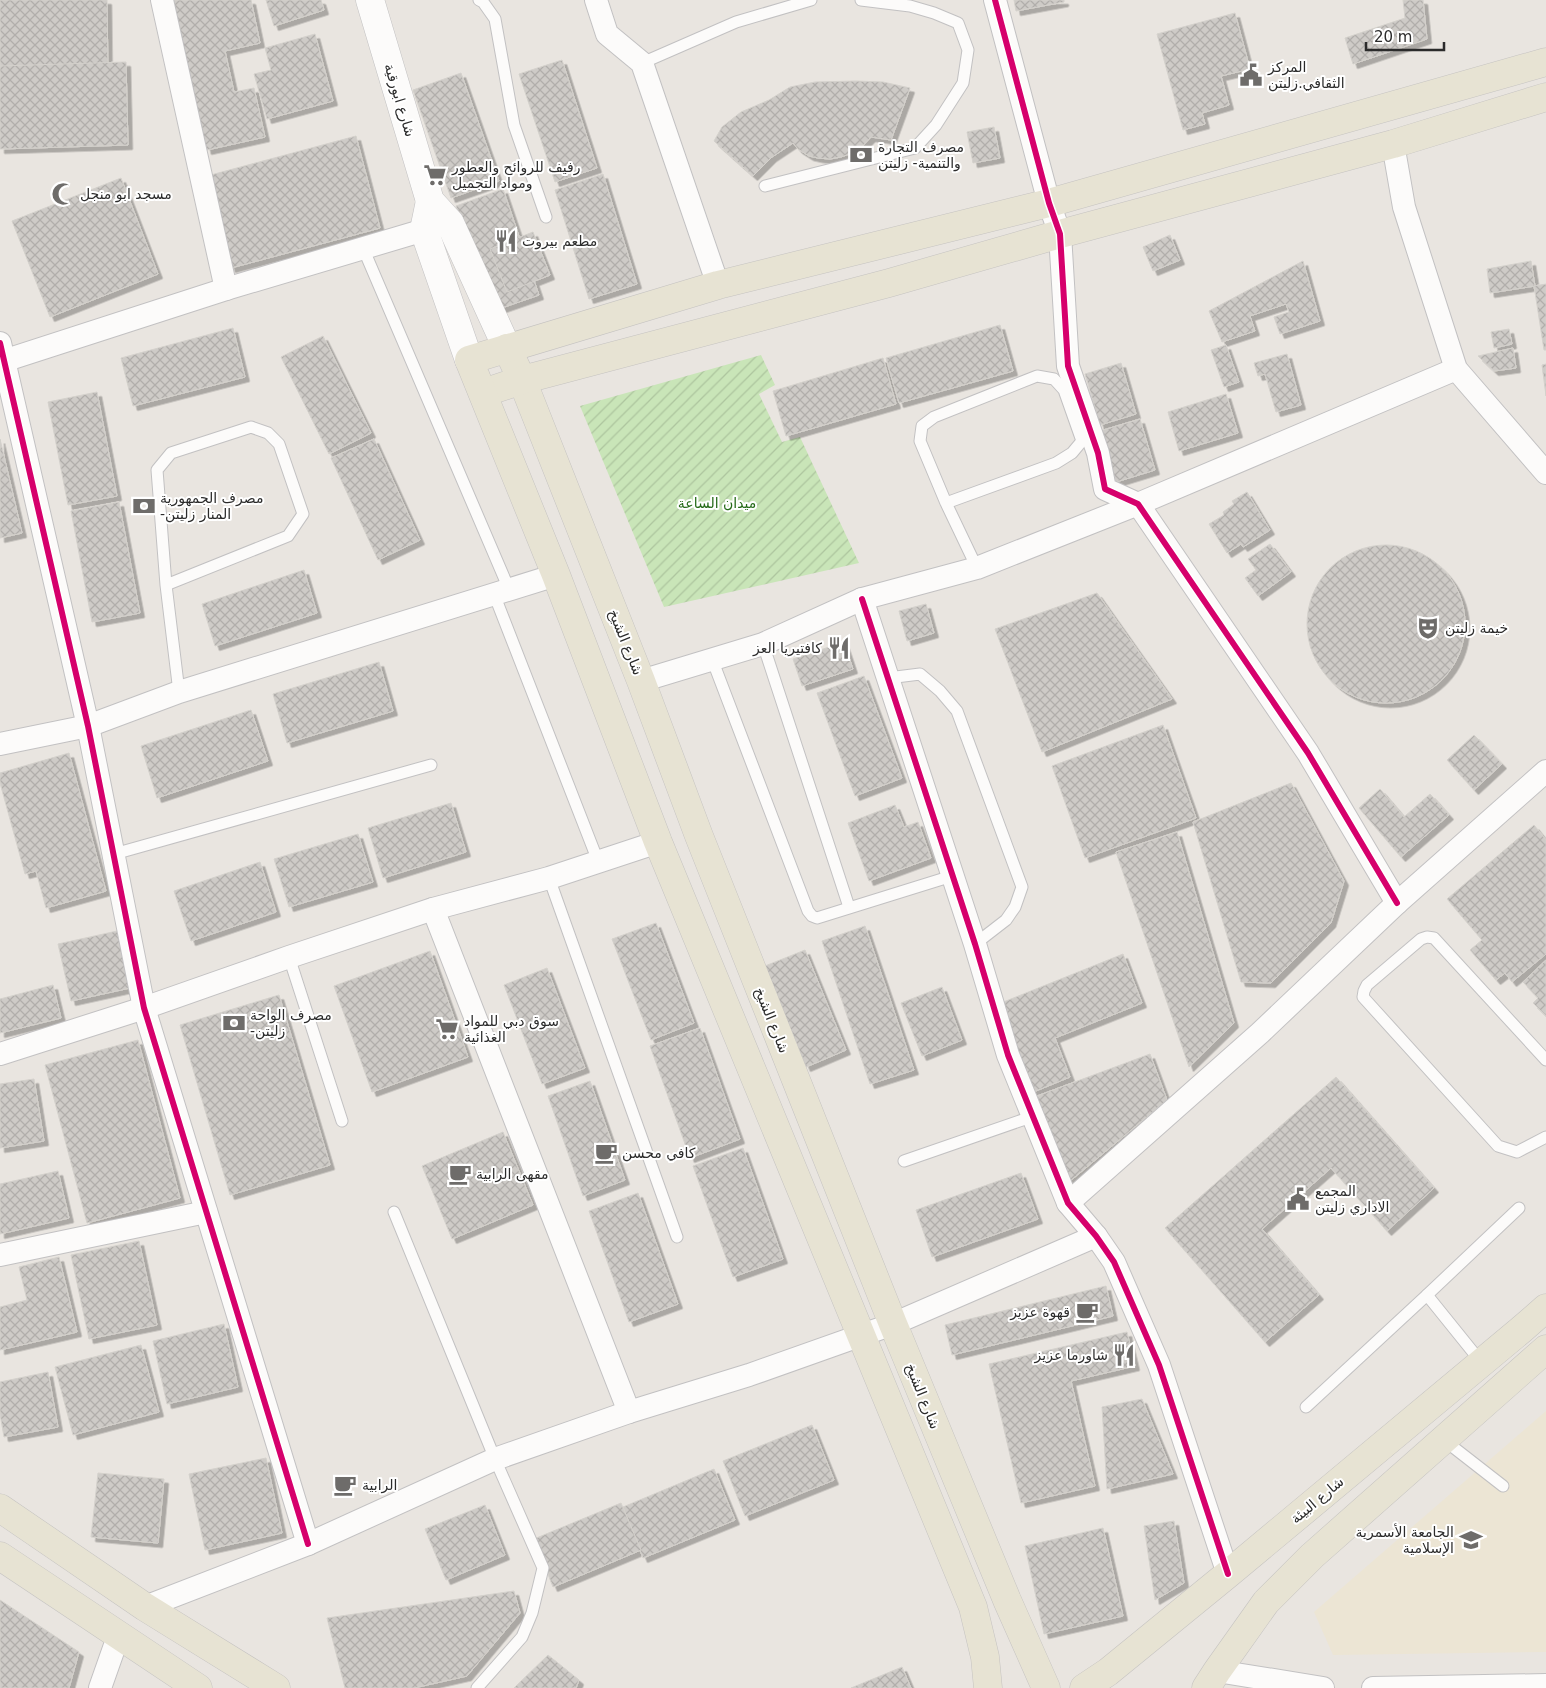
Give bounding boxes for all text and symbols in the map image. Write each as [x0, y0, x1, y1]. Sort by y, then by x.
scale bar [1366, 20, 1444, 52]
text: 20 m [1374, 28, 1412, 46]
place label: المركز الثقافي.زليتن [1267, 59, 1345, 92]
street label: شارع ابورقية [380, 61, 419, 139]
public building icon: المركز الثقافي.زليتن [1238, 62, 1264, 88]
place label: مصرف التجارة والتنمية- زليتن [878, 139, 964, 172]
bank icon: مصرف التجارة والتنمية- زليتن [848, 142, 874, 168]
place label: رفيف للروائح والعطور ومواد التجميل [451, 159, 580, 192]
supermarket icon: رفيف للروائح والعطور ومواد التجميل [422, 162, 448, 188]
mosque icon: مسجد ابو منجل [50, 181, 76, 207]
place label: مسجد ابو منجل [80, 186, 172, 203]
restaurant icon: مطعم بيروت [493, 228, 519, 254]
place label: مطعم بيروت [522, 233, 597, 250]
place label: مصرف الجمهورية -المنار زليتن [160, 490, 263, 523]
bank icon: مصرف الجمهورية -المنار زليتن [131, 493, 157, 519]
park label: ميدان الساعة [678, 495, 756, 511]
street label: شارع الشيخ [605, 607, 646, 678]
theatre icon: خيمة زليتن [1415, 615, 1441, 641]
place label: خيمة زليتن [1445, 620, 1508, 637]
restaurant icon: كافتيريا العز [826, 635, 852, 661]
place label: كافتيريا العز [752, 640, 822, 657]
street label: شارع الشيخ [751, 985, 792, 1056]
place label: مصرف الواحة -زليتن [250, 1007, 332, 1040]
bank icon: مصرف الواحة -زليتن [221, 1010, 247, 1036]
place label: سوق دبي للمواد الغذائية [464, 1013, 559, 1045]
supermarket icon: سوق دبي للمواد الغذائية [434, 1016, 460, 1042]
cafe icon: كافي محسن [593, 1140, 619, 1166]
place label: كافي محسن [622, 1145, 696, 1162]
cafe icon: مقهى الرابية [447, 1161, 473, 1187]
place label: مقهى الرابية [476, 1166, 549, 1183]
place label: المجمع الاداري زليتن [1315, 1183, 1389, 1216]
public building icon: المجمع الاداري زليتن [1285, 1186, 1311, 1212]
cafe icon: قهوة عزيز [1074, 1299, 1100, 1325]
place label: قهوة عزيز [1009, 1304, 1070, 1321]
restaurant icon: شاورما عزيز [1111, 1342, 1137, 1368]
place label: شاورما عزيز [1034, 1347, 1108, 1364]
street label: شارع الشيخ [902, 1361, 943, 1432]
cafe icon: الرابية [332, 1472, 358, 1498]
street label: شارع البيئة [1287, 1473, 1347, 1527]
place label: الرابية [362, 1477, 397, 1494]
place label: الجامعة الأسمرية الإسلامية [1356, 1523, 1454, 1557]
school or university icon: الجامعة الأسمرية الإسلامية [1458, 1527, 1484, 1553]

